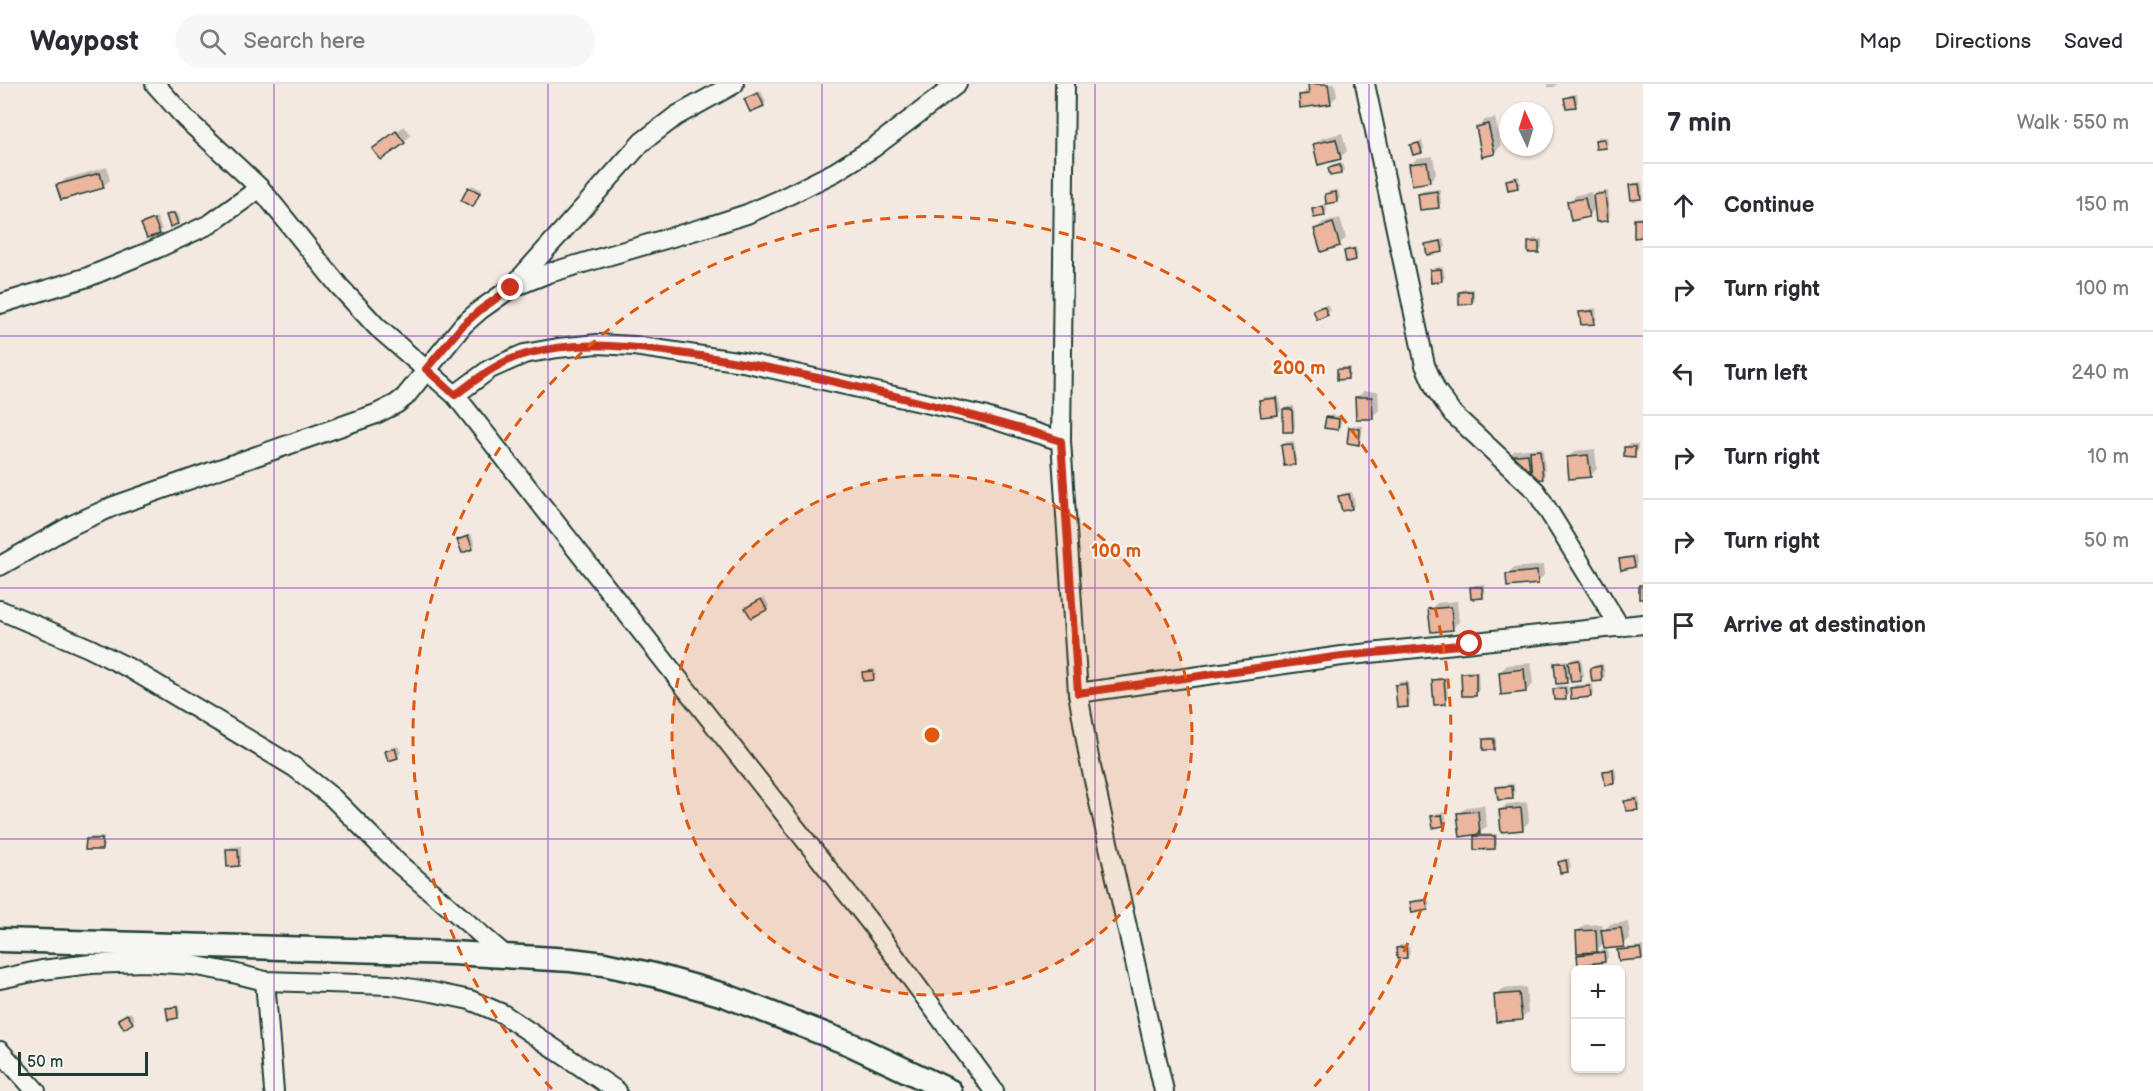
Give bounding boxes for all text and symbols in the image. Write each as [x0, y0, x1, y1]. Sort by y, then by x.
search box [175, 14, 595, 68]
text: Waypost [30, 25, 139, 58]
icon: search [196, 25, 229, 58]
text: Search here [244, 28, 365, 55]
text: Map [1859, 29, 1902, 54]
text: Directions [1935, 29, 2031, 54]
text: Saved [2064, 29, 2123, 54]
north arrow [1499, 102, 1553, 156]
text: 7 min [1667, 108, 1731, 139]
text: Walk · 550 m [2017, 111, 2129, 135]
icon: ahead [1667, 189, 1700, 222]
text: Continue [1724, 192, 1814, 219]
text: 150 m [2076, 193, 2129, 217]
icon: right [1667, 273, 1700, 306]
route end [497, 274, 523, 300]
text: Turn right [1724, 276, 1820, 303]
text: 100 m [2076, 277, 2129, 301]
icon: left [1667, 357, 1700, 390]
text: 200 m [1272, 358, 1326, 379]
text: Turn left [1724, 360, 1808, 387]
text: 240 m [2072, 361, 2129, 385]
icon: right [1667, 441, 1700, 474]
text: Turn right [1724, 444, 1820, 471]
text: 10 m [2088, 445, 2129, 469]
icon: right [1667, 525, 1700, 558]
text: Turn right [1724, 528, 1820, 555]
text: 50 m [2084, 529, 2129, 553]
text: 100 m [1091, 541, 1141, 562]
icon: arrive [1667, 609, 1700, 642]
text: Arrive at destination [1724, 612, 1926, 639]
route start [1456, 630, 1482, 656]
centre of rings [922, 725, 942, 745]
map controls [1571, 965, 1625, 1073]
button: + [1571, 965, 1625, 1019]
button: − [1571, 1019, 1625, 1073]
scale bar [18, 1049, 148, 1076]
text: 50 m [27, 1053, 63, 1072]

